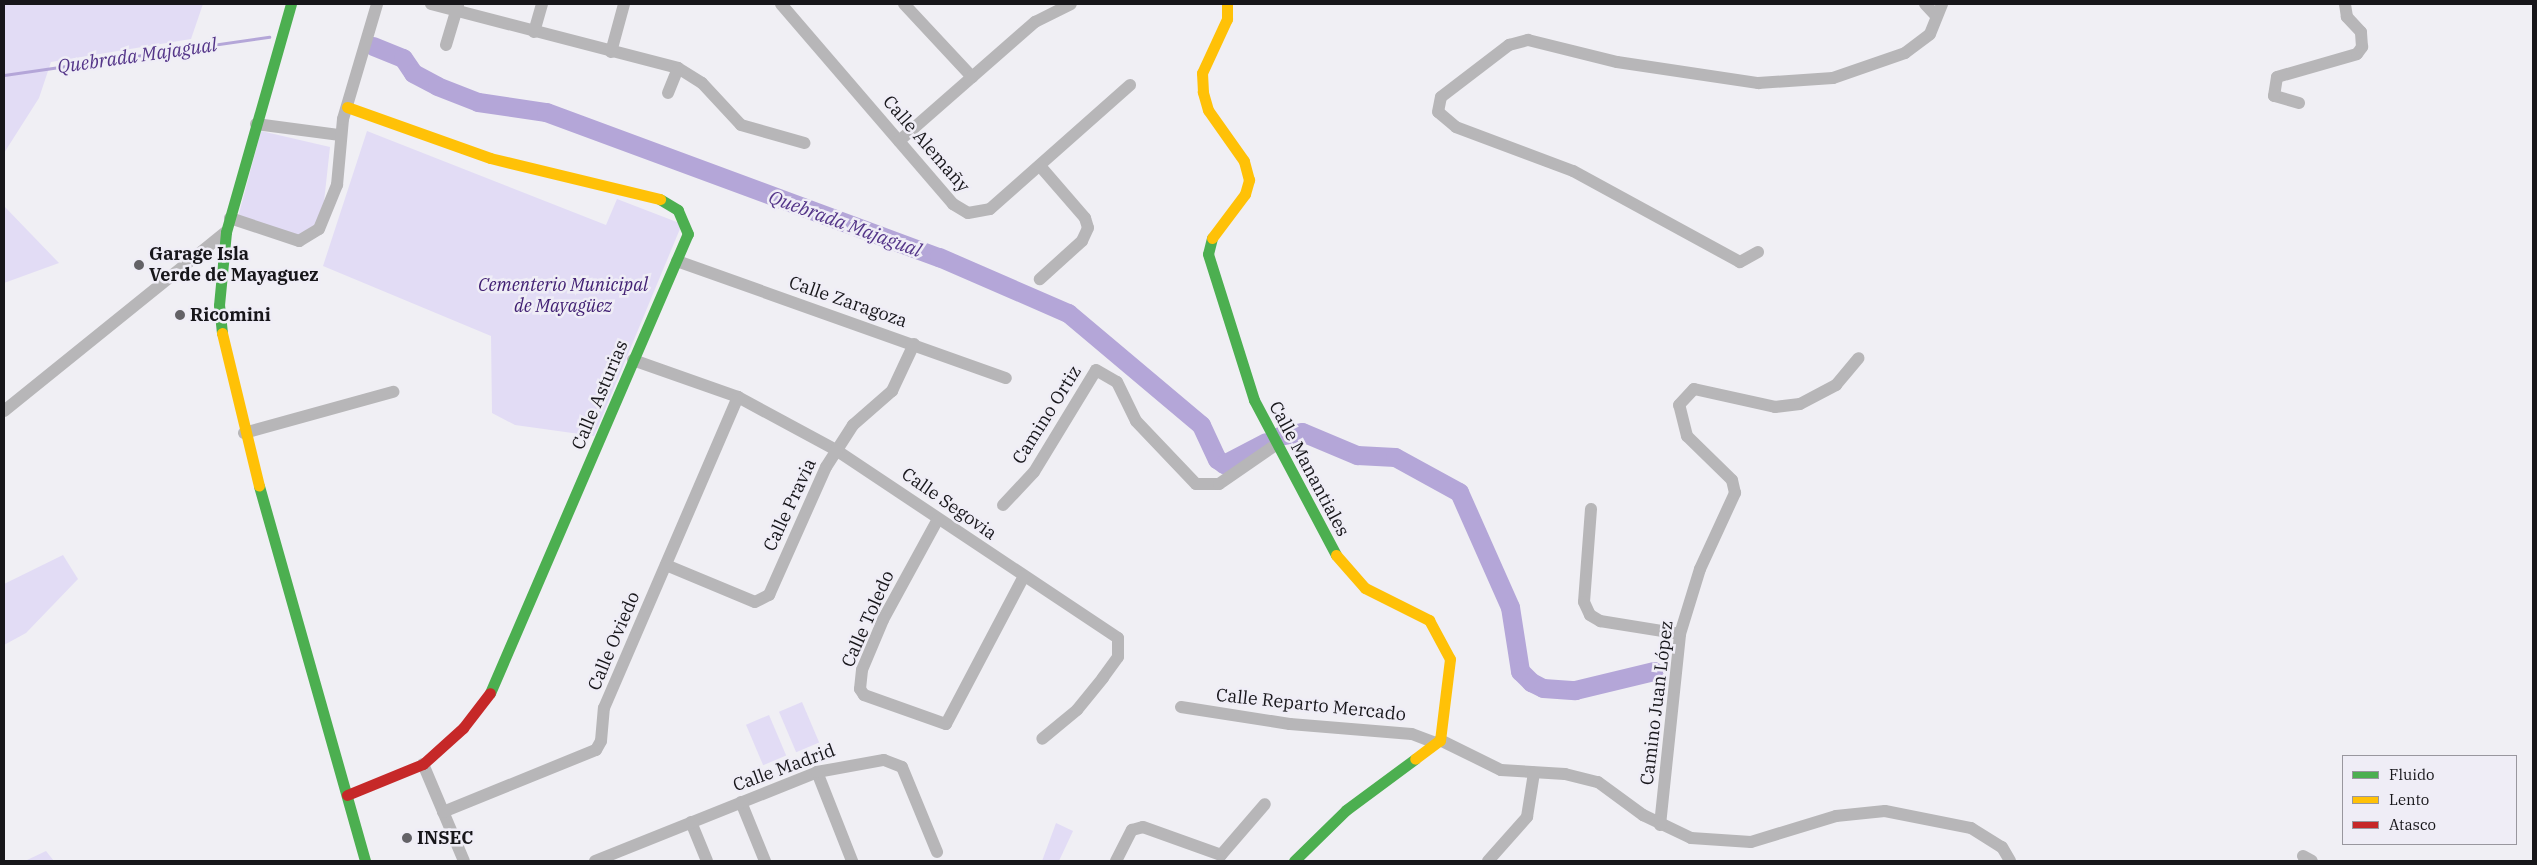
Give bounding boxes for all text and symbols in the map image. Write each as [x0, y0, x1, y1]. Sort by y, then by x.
water label: Quebrada Majagual [56, 34, 218, 78]
street label: Calle Alemañy [878, 91, 974, 197]
water label: Quebrada Majagual [765, 186, 925, 262]
place label: Garage Isla Verde de Mayaguez [149, 244, 319, 286]
marker: Garage Isla Verde de Mayaguez [133, 259, 145, 271]
street label: Calle Zaragoza [786, 272, 910, 332]
park label: Cementerio Municipal de Mayagüez [478, 275, 648, 318]
place label: Ricomini [190, 304, 271, 326]
marker: Ricomini [174, 309, 186, 321]
street label: Calle Asturias [567, 337, 633, 453]
street label: Camino Ortiz [1008, 362, 1086, 468]
street label: Calle Manantiales [1264, 398, 1354, 540]
street label: Calle Pravia [759, 455, 821, 555]
street label: Calle Segovia [897, 463, 1001, 545]
street label: Calle Toledo [837, 567, 899, 671]
street label: Calle Oviedo [584, 588, 644, 694]
street label: Camino Juan López [1636, 620, 1678, 786]
street label: Calle Reparto Mercado [1215, 684, 1407, 726]
street label: Calle Madrid [730, 740, 838, 796]
legend [2342, 755, 2517, 845]
text: Fluido [2389, 765, 2434, 784]
text: Lento [2389, 790, 2429, 809]
text: Atasco [2389, 815, 2436, 834]
place label: INSEC [417, 827, 473, 849]
marker: INSEC [401, 832, 413, 844]

